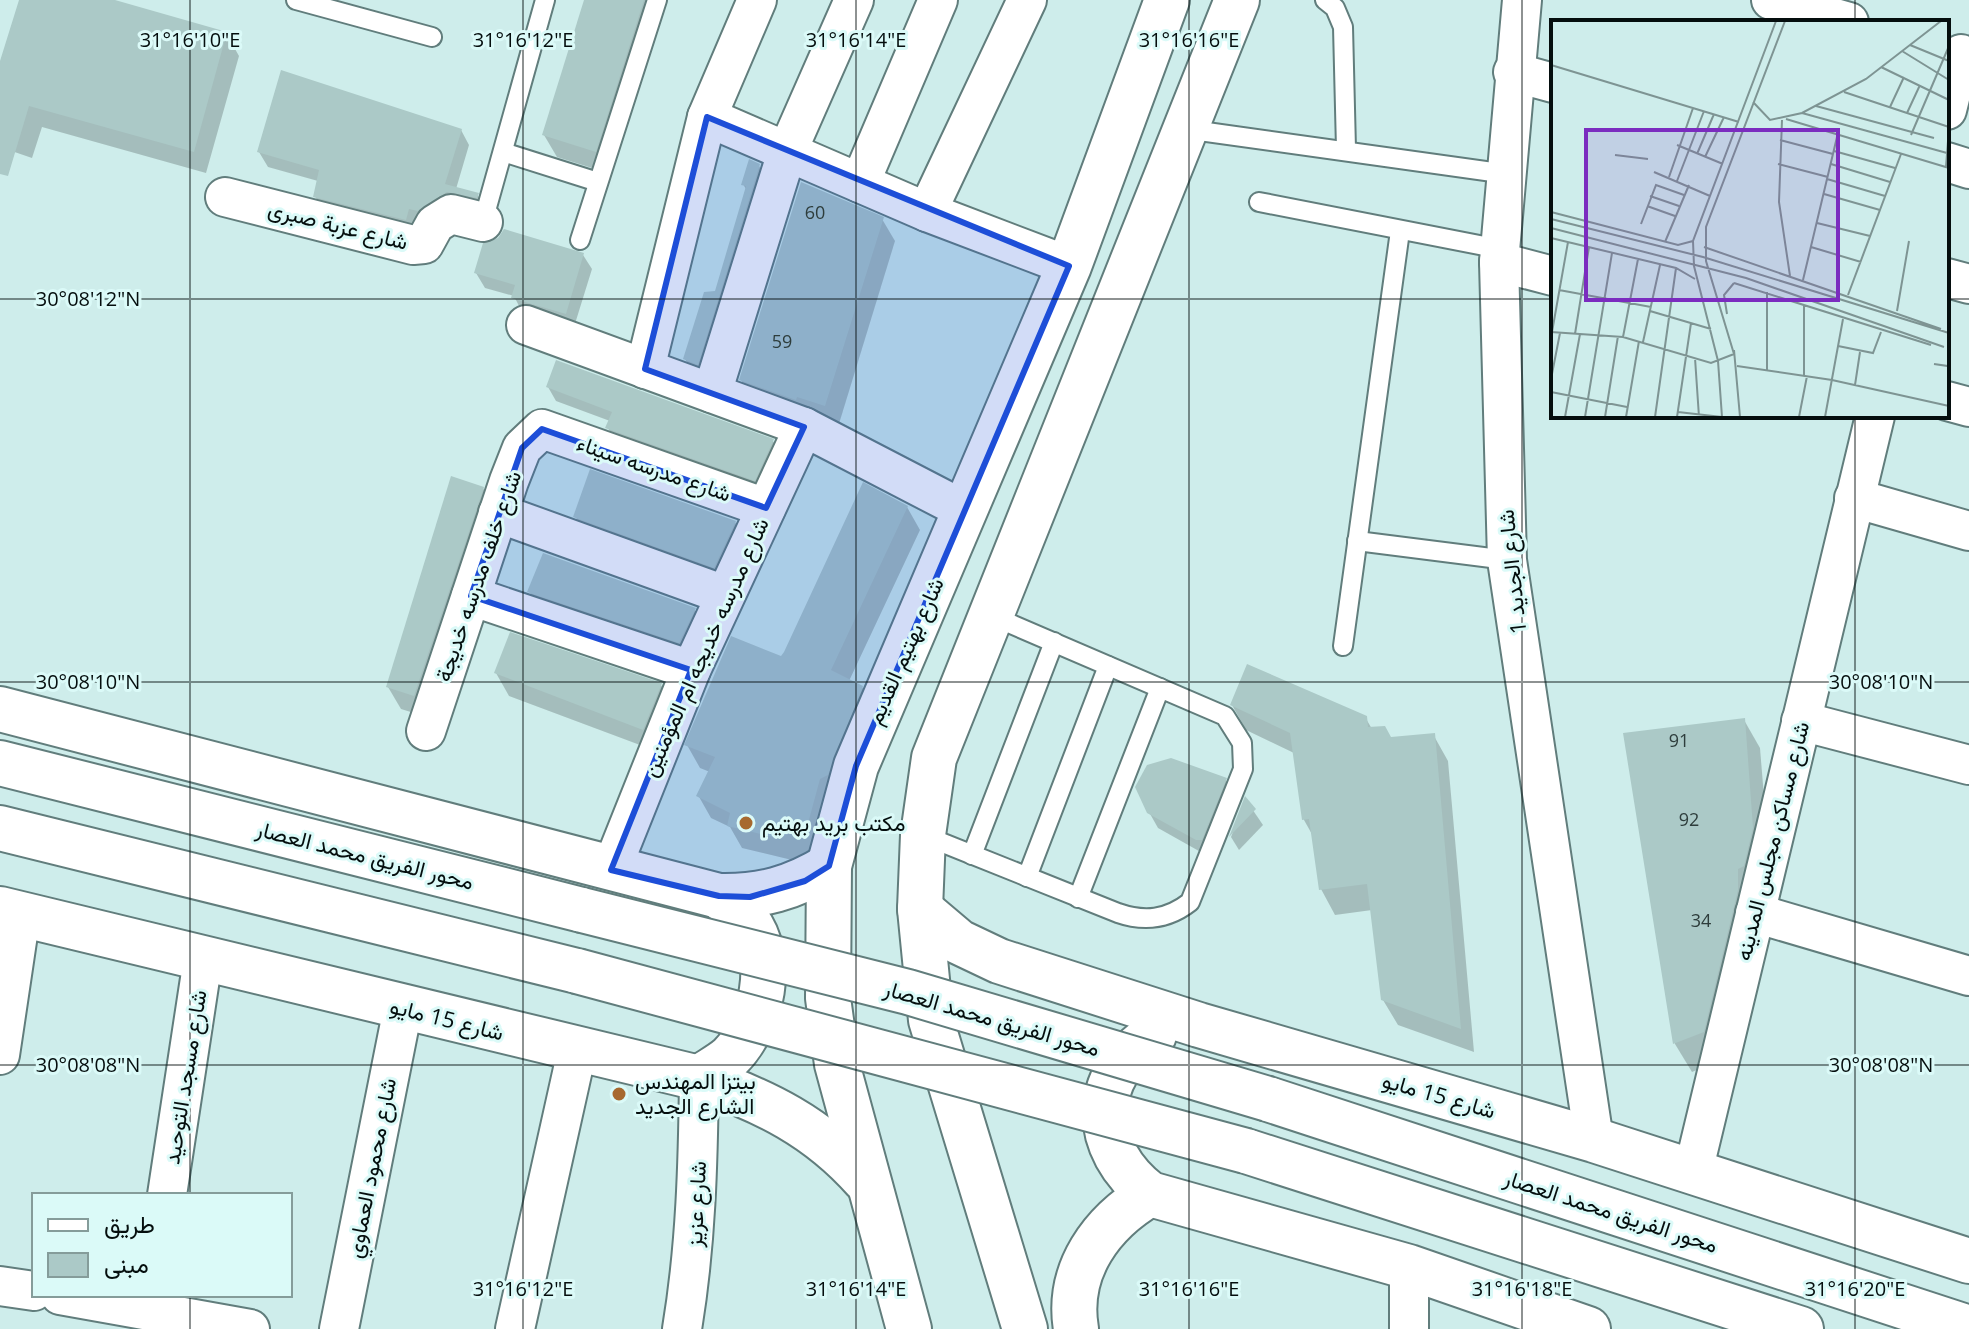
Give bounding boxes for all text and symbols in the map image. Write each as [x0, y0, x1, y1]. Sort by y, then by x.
inset map [1551, 20, 1949, 418]
text: 31°16'10"E [140, 26, 240, 53]
text: 31°16'12"E [473, 26, 573, 53]
text: 31°16'14"E [806, 26, 906, 53]
text: 31°16'16"E [1139, 26, 1239, 53]
street label: شارع عزبة صبرى [265, 192, 411, 257]
house number: 60 [805, 200, 825, 224]
text: 30°08'12"N [36, 285, 140, 312]
house number: 59 [772, 329, 792, 353]
street label: شارع مدرسه سيناء [573, 427, 735, 508]
street label: شارع خلف مدرسه خديجة [427, 466, 528, 685]
street label: شارع الجديد 1 [1490, 508, 1533, 636]
street label: شارع مدرسه خديجه ام المؤمنين [633, 512, 776, 781]
street label: شارع بهتيم القديم [858, 572, 951, 729]
text: 30°08'10"N [36, 668, 140, 695]
text: 30°08'10"N [1829, 668, 1933, 695]
street label: شارع مساكن مجلس المدينه [1727, 718, 1816, 964]
house number: 91 [1669, 728, 1689, 752]
place label: مكتب بريد بهتيم [762, 807, 906, 838]
house number: 92 [1679, 807, 1699, 831]
street label: محور الفريق محمد العصار [252, 812, 477, 896]
marker: مكتب بريد بهتيم [737, 814, 755, 832]
house number: 34 [1691, 908, 1711, 932]
street label: محور الفريق محمد العصار [880, 972, 1104, 1062]
street label: شارع مسجد التوحيد [155, 987, 214, 1166]
street label: شارع 15 مايو [387, 989, 507, 1048]
text: 30°08'08"N [36, 1051, 140, 1078]
text: 30°08'08"N [1829, 1051, 1933, 1078]
street label: شارع 15 مايو [1379, 1064, 1499, 1125]
place label: بيتزا المهندس الشارع الجديد [635, 1065, 756, 1121]
street label: شارع محمود العماوي [338, 1075, 407, 1261]
marker: بيتزا المهندس الشارع الجديد [610, 1085, 628, 1103]
street label: شارع عزيز [678, 1160, 713, 1249]
street label: محور الفريق محمد العصار [1500, 1161, 1722, 1259]
legend [32, 1193, 292, 1297]
text: طريق [104, 1207, 155, 1240]
text: مبنى [104, 1247, 149, 1280]
text: 31°16'12"E [473, 1275, 573, 1302]
text: 31°16'14"E [806, 1275, 906, 1302]
text: 31°16'16"E [1139, 1275, 1239, 1302]
text: 31°16'18"E [1472, 1275, 1572, 1302]
text: 31°16'20"E [1805, 1275, 1905, 1302]

